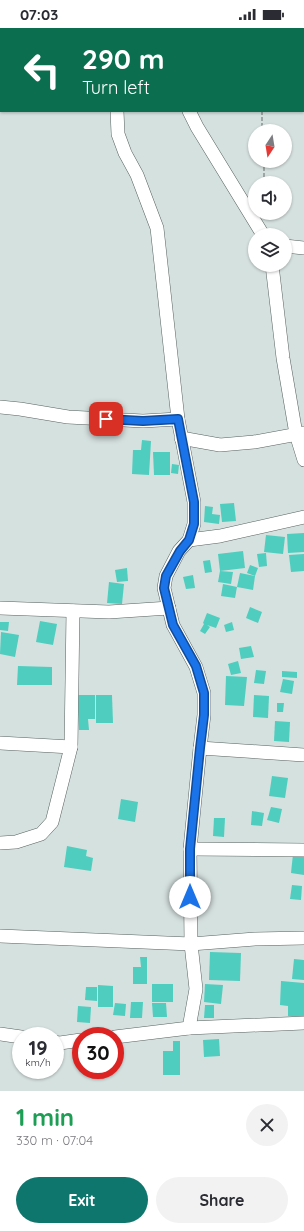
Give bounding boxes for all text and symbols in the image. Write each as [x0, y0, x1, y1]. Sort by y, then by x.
text: 07:03 [20, 5, 58, 24]
text: 290 m [82, 41, 165, 76]
icon: left [16, 44, 68, 96]
text: Turn left [82, 76, 150, 99]
north arrow [248, 124, 292, 168]
map controls [248, 124, 292, 272]
button: sound [248, 176, 292, 220]
button: layers [248, 228, 292, 272]
pin [89, 402, 123, 436]
icon: arrive [95, 408, 117, 430]
position arrow [169, 876, 211, 918]
speed limit sign: 30 [72, 1027, 124, 1079]
text: 19 [28, 1035, 48, 1060]
text: km/h [25, 1056, 51, 1069]
text: 1 min [16, 1102, 74, 1132]
button: close [246, 1104, 288, 1146]
text: 330 m · 07:04 [16, 1132, 93, 1148]
button: Exit [16, 1177, 148, 1223]
button: Share [156, 1177, 288, 1223]

